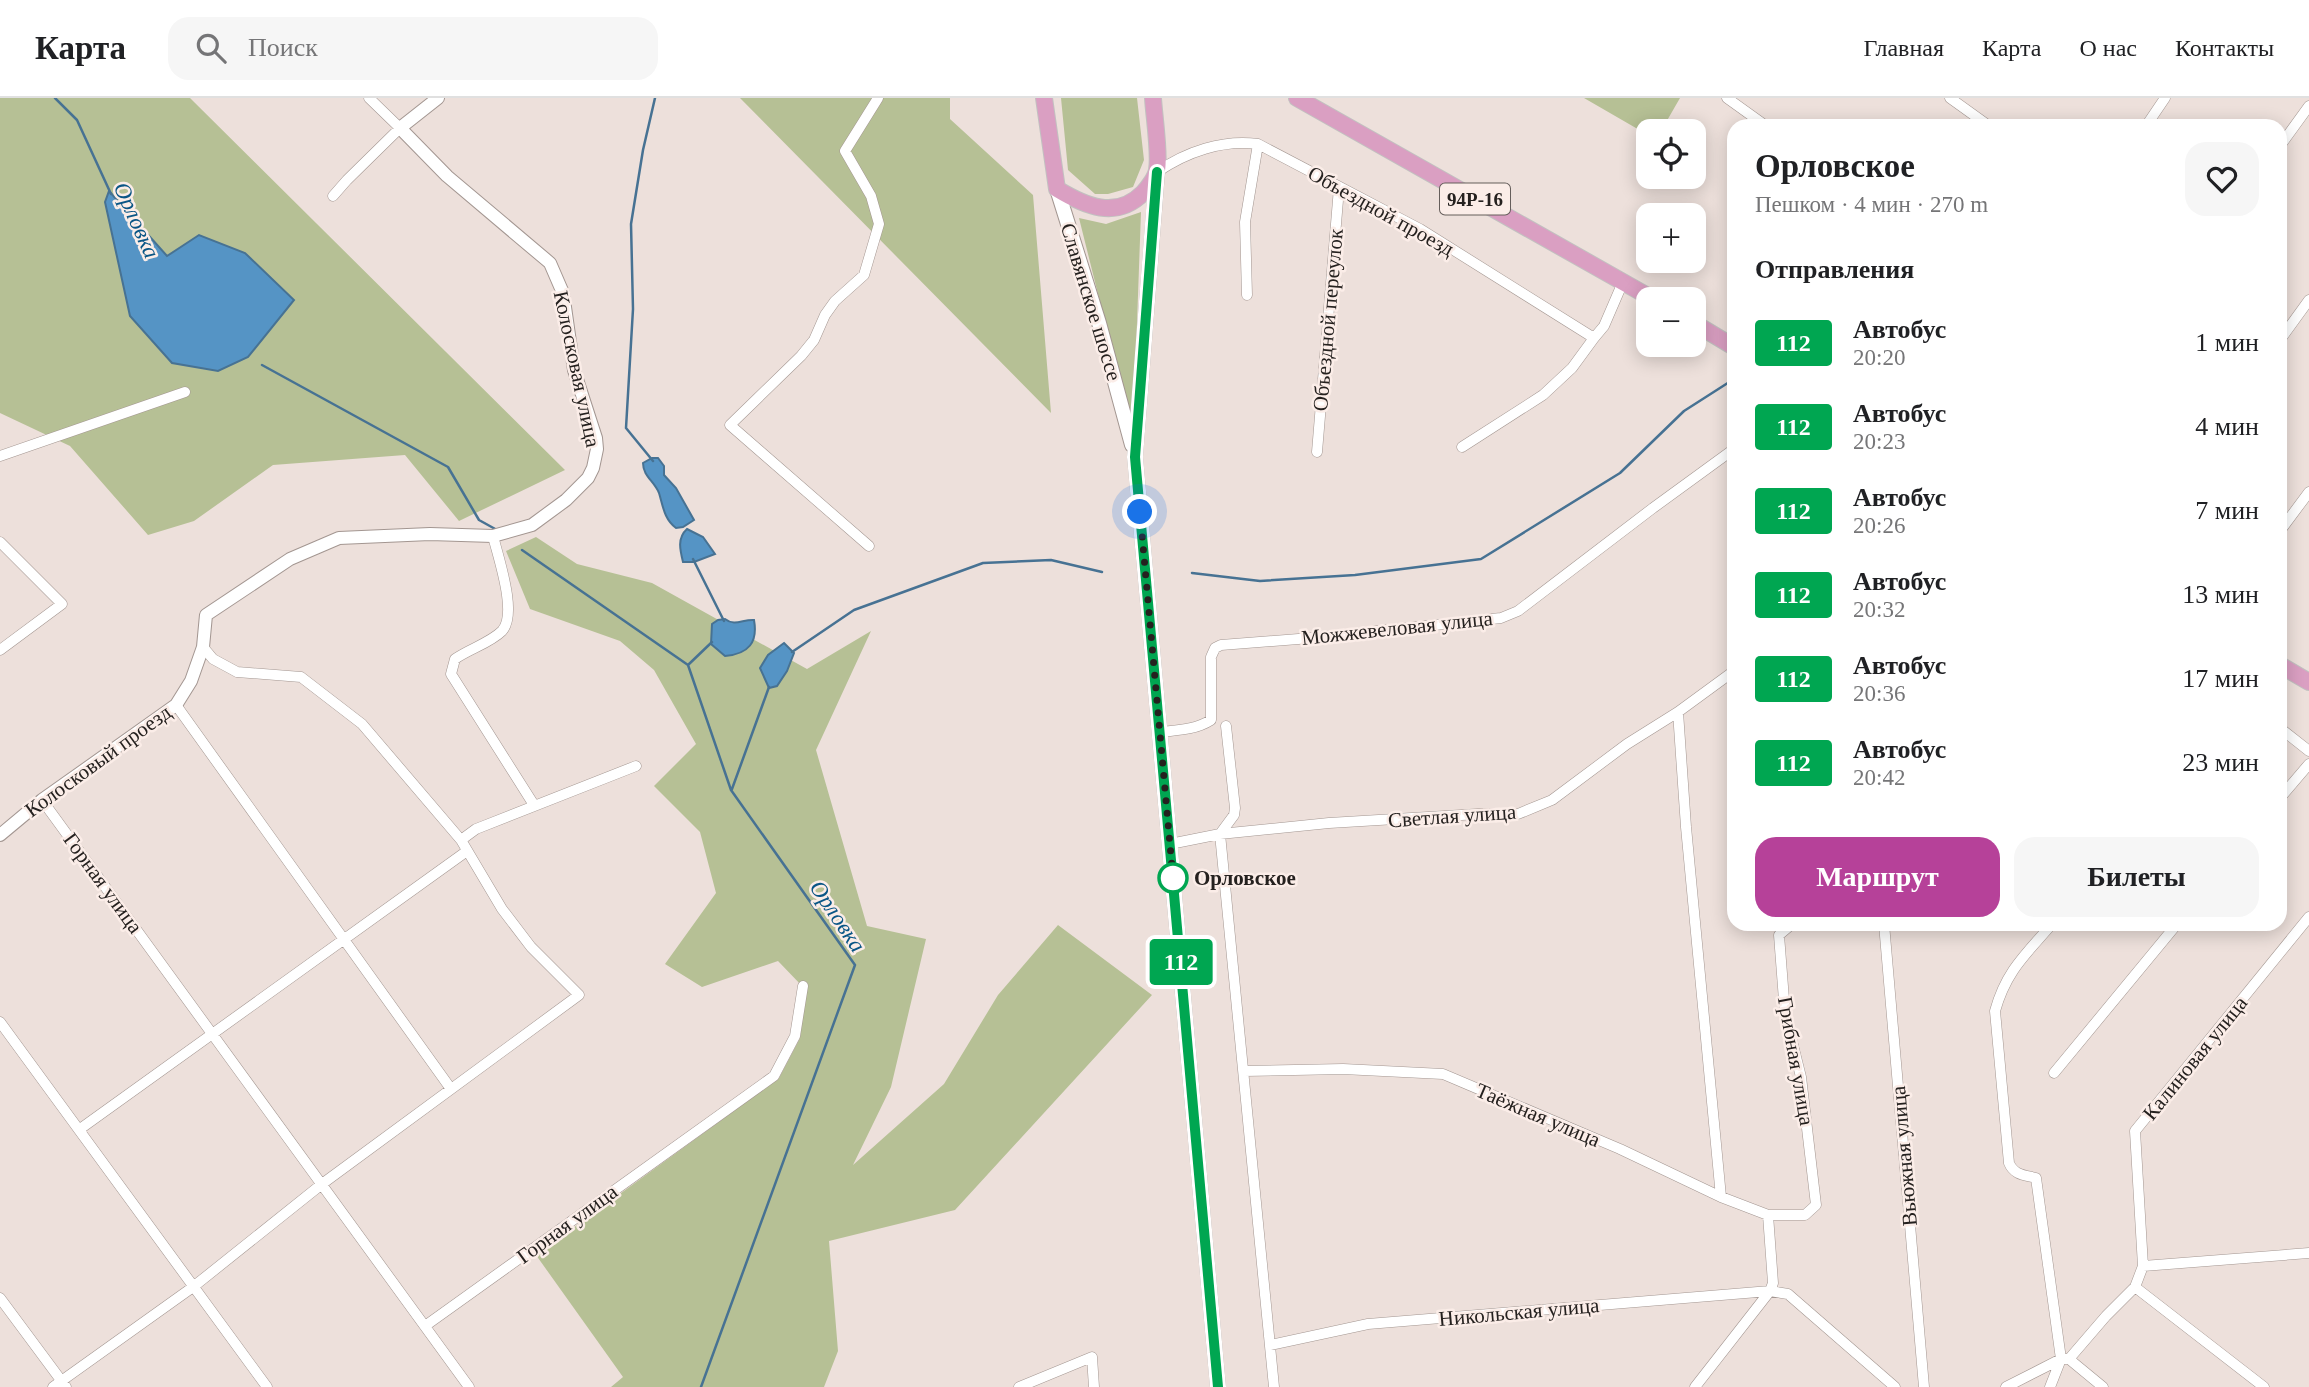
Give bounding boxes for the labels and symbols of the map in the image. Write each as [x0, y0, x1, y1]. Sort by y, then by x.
street label: Объездной проезд [1304, 161, 1458, 261]
water label: Орловка [109, 178, 164, 262]
road number: 94Р-16 [1440, 184, 1510, 214]
street label: Славянское шоссе [1056, 220, 1126, 384]
street label: Объездной переулок [1308, 227, 1348, 412]
street label: Колосковая улица [549, 289, 605, 450]
your location [1122, 494, 1157, 529]
street label: Можжевеловая улица [1300, 606, 1494, 650]
street label: Колосковый проезд [20, 700, 176, 822]
street label: Светлая улица [1387, 800, 1518, 832]
street label: Горная улица [58, 828, 148, 939]
marker: Орловское [1158, 863, 1188, 893]
place label: Орловское [1194, 866, 1296, 890]
water label: Орловка [805, 876, 871, 957]
line badge: 112 [1141, 939, 1221, 985]
street label: Калиновая улица [2138, 991, 2253, 1125]
street label: Грибная улица [1773, 995, 1819, 1128]
street label: Таёжная улица [1472, 1078, 1604, 1152]
street label: Вьюжная улица [1886, 1084, 1922, 1227]
street label: Горная улица [512, 1179, 623, 1269]
street label: Никольская улица [1438, 1293, 1601, 1331]

